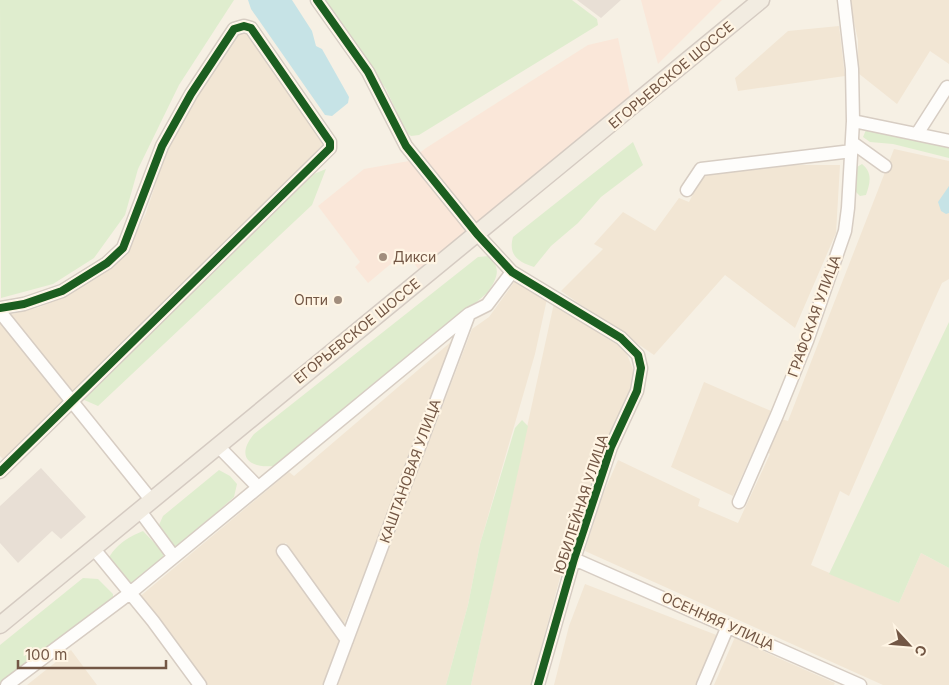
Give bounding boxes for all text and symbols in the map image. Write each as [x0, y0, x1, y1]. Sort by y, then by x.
street label: ЕГОРЬЕВСКОЕ ШОССЕ [605, 17, 737, 132]
place label: Дикси [393, 248, 436, 265]
marker: Дикси [377, 251, 389, 263]
street label: ГРАФСКАЯ УЛИЦА [784, 252, 844, 379]
street label: ЕГОРЬЕВСКОЕ ШОССЕ [290, 274, 423, 387]
place label: Опти [294, 291, 328, 308]
marker: Опти [332, 294, 344, 306]
street label: КАШТАНОВАЯ УЛИЦА [375, 396, 444, 545]
street label: ЮБИЛЕЙНАЯ УЛИЦА [549, 431, 611, 576]
street label: ОСЕННЯЯ УЛИЦА [659, 588, 778, 653]
north arrow [884, 620, 934, 670]
scale bar [18, 638, 165, 670]
text: С [911, 643, 931, 659]
text: 100 m [25, 645, 67, 664]

